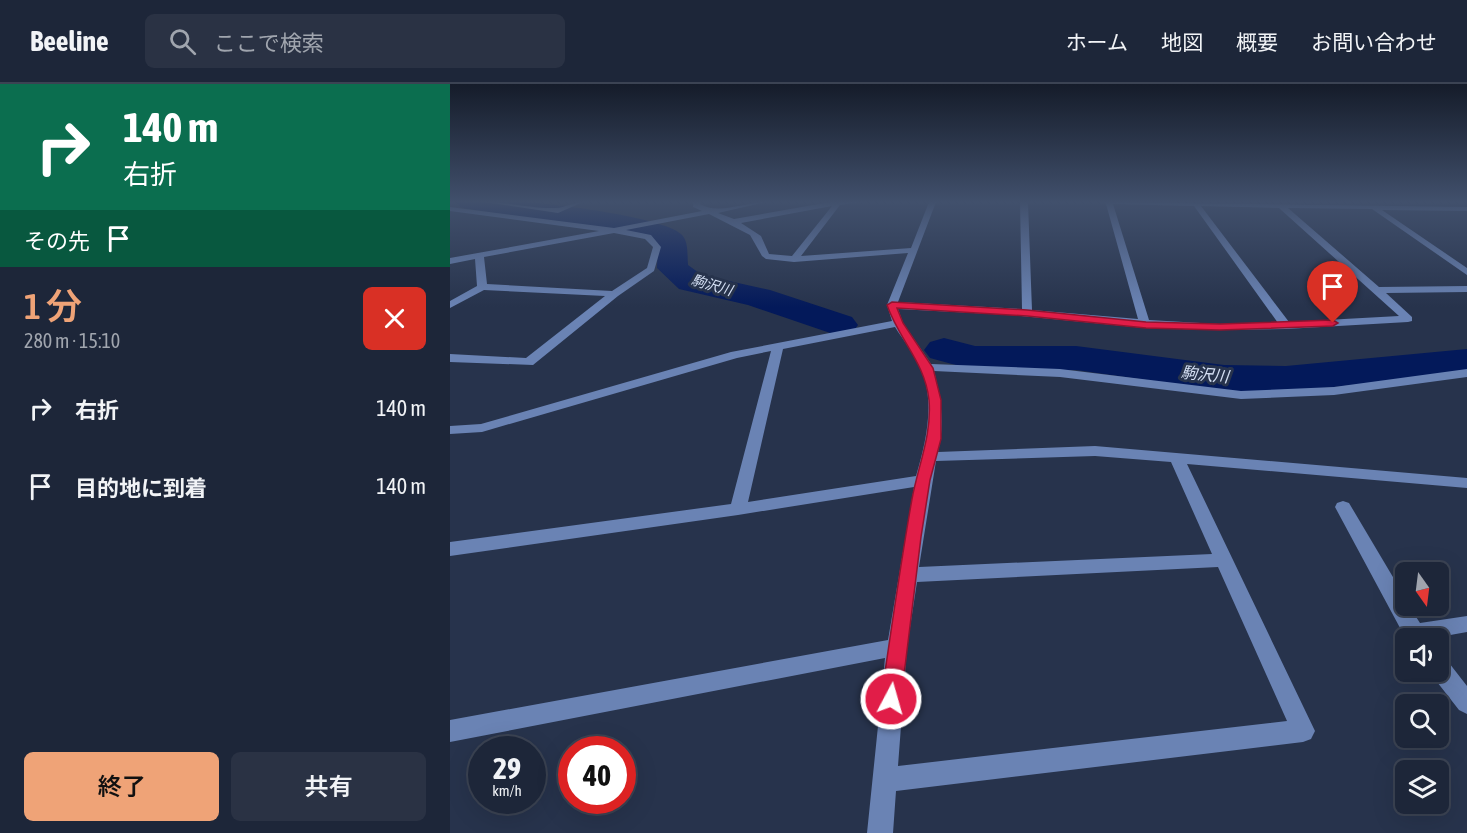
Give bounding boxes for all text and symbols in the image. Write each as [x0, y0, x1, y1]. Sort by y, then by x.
search box [145, 14, 565, 68]
text: Beeline [30, 25, 109, 57]
icon: search [166, 25, 199, 58]
text: ここで検索 [214, 30, 324, 56]
text: ホーム [1066, 30, 1128, 54]
text: 地図 [1161, 30, 1203, 54]
text: 概要 [1236, 30, 1278, 54]
text: お問い合わせ [1311, 30, 1437, 54]
text: 140 m [123, 103, 218, 151]
icon: right [24, 108, 102, 186]
text: 右折 [123, 159, 177, 190]
icon: arrive [102, 222, 135, 255]
text: その先 [24, 228, 90, 254]
pin [1307, 261, 1358, 323]
icon: arrive [1316, 270, 1349, 303]
water label: 駒沢川 [690, 272, 736, 299]
text: 1 分 [24, 285, 82, 327]
button: close [363, 287, 426, 350]
text: 280 m · 15:10 [24, 329, 120, 352]
water label: 駒沢川 [1180, 363, 1232, 386]
icon: right [24, 392, 57, 425]
text: 140 m [376, 395, 426, 421]
text: 右折 [75, 397, 119, 423]
icon: arrive [24, 470, 57, 503]
text: 140 m [376, 473, 426, 499]
text: 目的地に到着 [75, 475, 207, 501]
north arrow [1395, 562, 1449, 616]
map controls [1395, 562, 1449, 814]
button: sound [1395, 628, 1449, 682]
position arrow [859, 667, 923, 731]
button: search [1395, 694, 1449, 748]
speed limit sign: 40 [558, 736, 636, 814]
text: 29 [493, 751, 521, 785]
button: 終了 [24, 752, 219, 821]
button: 共有 [231, 752, 426, 821]
button: layers [1395, 760, 1449, 814]
text: km/h [492, 782, 522, 799]

